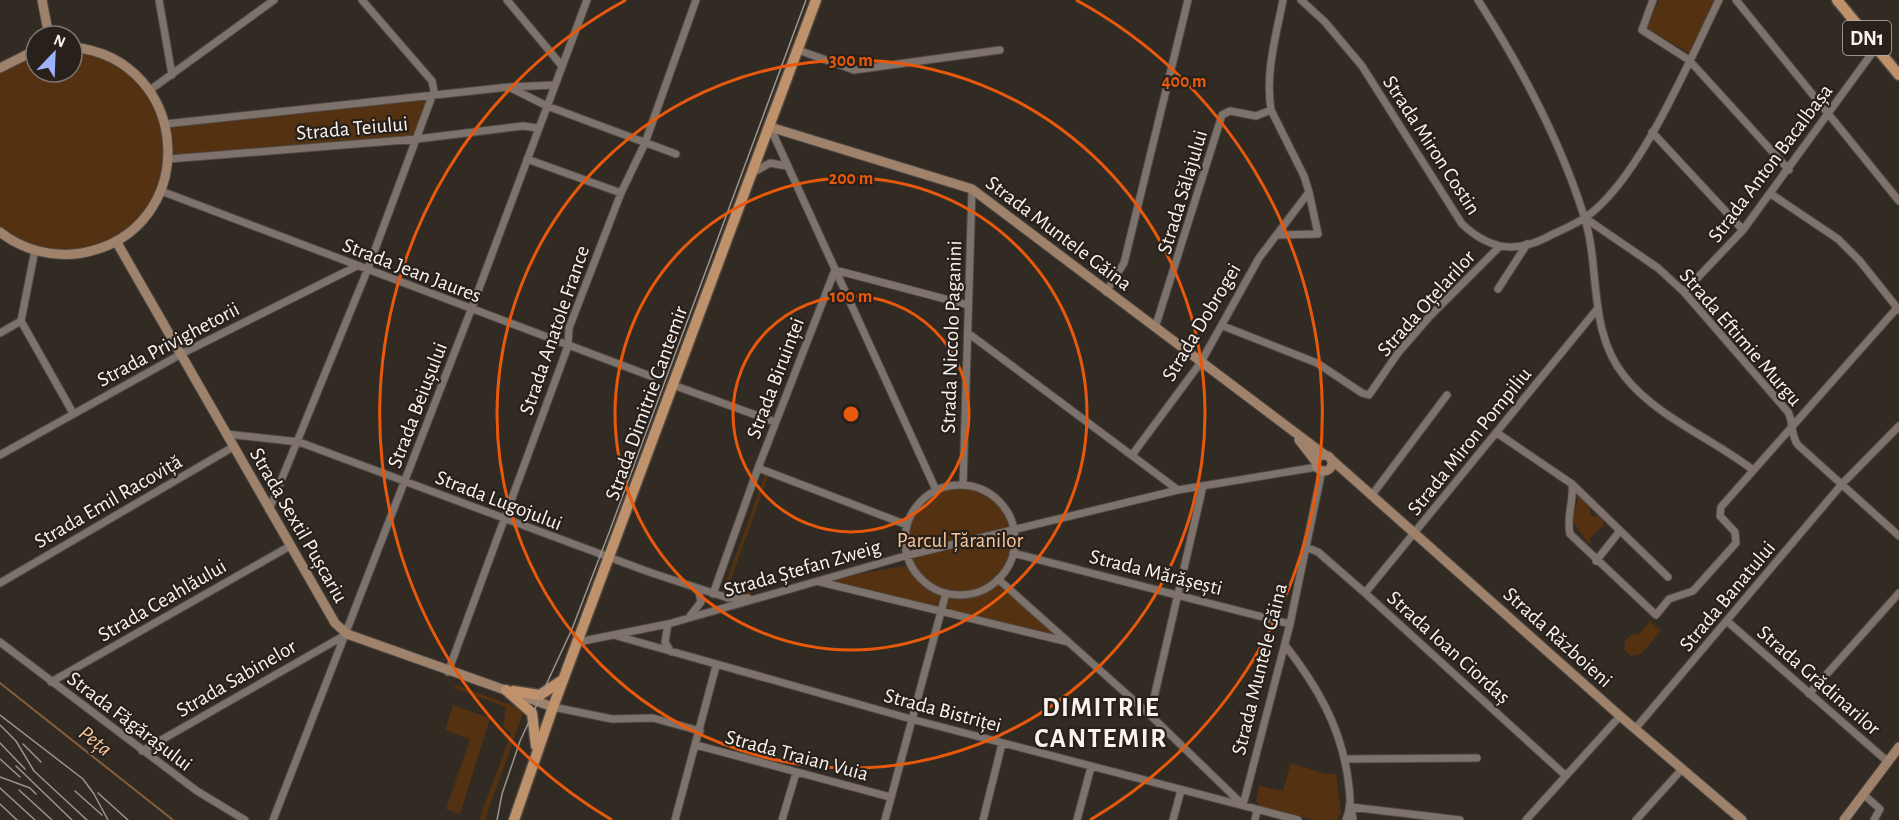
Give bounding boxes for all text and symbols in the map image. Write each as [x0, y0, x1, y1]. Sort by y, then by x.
road number: DN1 [1843, 21, 1891, 55]
north arrow [24, 24, 84, 84]
text: N [51, 32, 68, 51]
text: 300 m [829, 52, 873, 70]
street label: Strada Miron Costin [1379, 72, 1484, 218]
text: 400 m [1161, 73, 1207, 91]
street label: Strada Anton Bacalbașa [1704, 80, 1838, 248]
street label: Strada Teiului [295, 113, 409, 144]
street label: Strada Sălajului [1154, 128, 1211, 257]
text: 200 m [829, 170, 873, 188]
street label: Strada Muntele Găina [982, 172, 1136, 295]
street label: Strada Jean Jaures [339, 234, 484, 307]
street label: Strada Niccolo Paganini [938, 240, 965, 434]
street label: Strada Anatole France [516, 243, 593, 417]
street label: Strada Oțelarilor [1373, 246, 1481, 362]
street label: Strada Dobrogei [1158, 260, 1245, 385]
street label: Strada Eftimie Murgu [1676, 265, 1806, 410]
text: 100 m [830, 288, 872, 306]
street label: Strada Privighetorii [94, 298, 243, 391]
street label: Strada Dimitrie Cantemir [602, 303, 691, 503]
street label: Strada Biruinței [743, 315, 810, 442]
street label: Strada Beiușului [384, 339, 453, 472]
street label: Strada Miron Pompiliu [1404, 363, 1535, 519]
centre of rings [841, 404, 861, 424]
street label: Strada Sextil Pușcariu [244, 444, 351, 607]
street label: Strada Emil Racoviță [31, 451, 187, 554]
street label: Strada Lugojului [432, 467, 565, 534]
park label: Parcul Țăranilor [897, 530, 1023, 553]
street label: Strada Ștefan Zweig [721, 536, 884, 603]
street label: Strada Banatului [1675, 537, 1779, 655]
street label: Strada Mărășești [1087, 546, 1224, 601]
street label: Strada Ceahlăului [95, 555, 230, 646]
street label: Strada Muntele Găina [1228, 581, 1291, 757]
street label: Strada Războieni [1499, 583, 1616, 691]
street label: Strada Ioan Ciordaș [1382, 587, 1514, 709]
street label: Strada Grădinarilor [1753, 621, 1884, 739]
street label: Strada Sabinelor [173, 636, 300, 721]
street label: Strada Făgărașului [62, 668, 196, 777]
street label: Strada Bistriței [881, 685, 1004, 738]
district label: DIMITRIE CANTEMIR [1034, 694, 1168, 752]
water label: Peța [74, 721, 116, 762]
street label: Strada Traian Vuia [723, 726, 871, 785]

